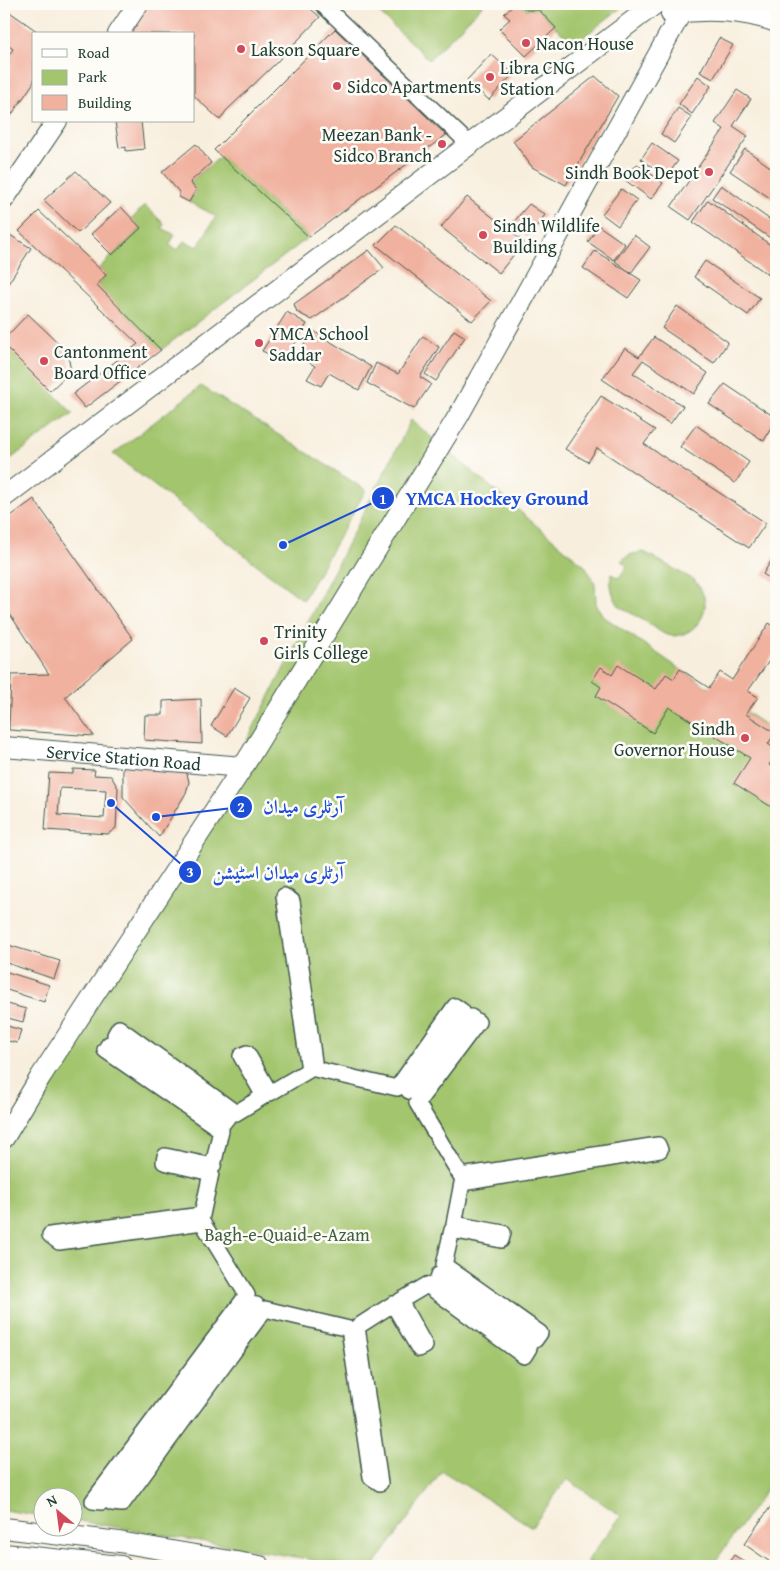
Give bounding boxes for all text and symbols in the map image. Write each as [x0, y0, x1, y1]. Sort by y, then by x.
place label: Nacon House [536, 30, 634, 57]
legend [32, 32, 195, 122]
place label: Lakson Square [251, 36, 360, 63]
marker: Nacon House [520, 37, 532, 49]
text: Road [78, 42, 109, 63]
marker: Lakson Square [235, 43, 247, 55]
place label: Libra CNG Station [500, 54, 575, 102]
text: Park [78, 66, 107, 87]
marker: Libra CNG Station [484, 71, 496, 83]
place label: Sidco Apartments [347, 73, 481, 100]
marker: Sidco Apartments [331, 80, 343, 92]
text: Building [78, 92, 132, 113]
place label: Meezan Bank - Sidco Branch [322, 121, 432, 169]
marker: Meezan Bank - Sidco Branch [436, 138, 448, 150]
place label: Sindh Book Depot [565, 159, 700, 186]
marker: Sindh Book Depot [703, 166, 715, 178]
place label: Sindh Wildlife Building [493, 212, 600, 260]
marker: Sindh Wildlife Building [477, 229, 489, 241]
place label: YMCA School Saddar [269, 320, 369, 368]
marker: YMCA School Saddar [253, 337, 265, 349]
place label: Cantonment Board Office [54, 338, 148, 386]
marker: Cantonment Board Office [38, 355, 50, 367]
callout: YMCA Hockey Ground [370, 481, 598, 515]
text: YMCA Hockey Ground [405, 484, 589, 512]
text: 1 [379, 488, 387, 509]
place label: Trinity Girls College [274, 618, 368, 666]
marker: Trinity Girls College [258, 635, 270, 647]
place label: Sindh Governor House [614, 715, 735, 763]
marker: Sindh Governor House [739, 732, 751, 744]
street label: Service Station Road [45, 737, 202, 777]
callout: آرٹلری میدان [228, 790, 353, 824]
text: آرٹلری میدان [263, 792, 346, 820]
text: 2 [237, 796, 245, 817]
callout: آرٹلری میدان اسٹیشن [177, 855, 354, 889]
text: آرٹلری میدان اسٹیشن [212, 858, 346, 886]
text: 3 [186, 861, 194, 882]
park label: Bagh-e-Quaid-e-Azam [204, 1221, 370, 1248]
north arrow [32, 1488, 82, 1538]
text: N [43, 1489, 61, 1512]

